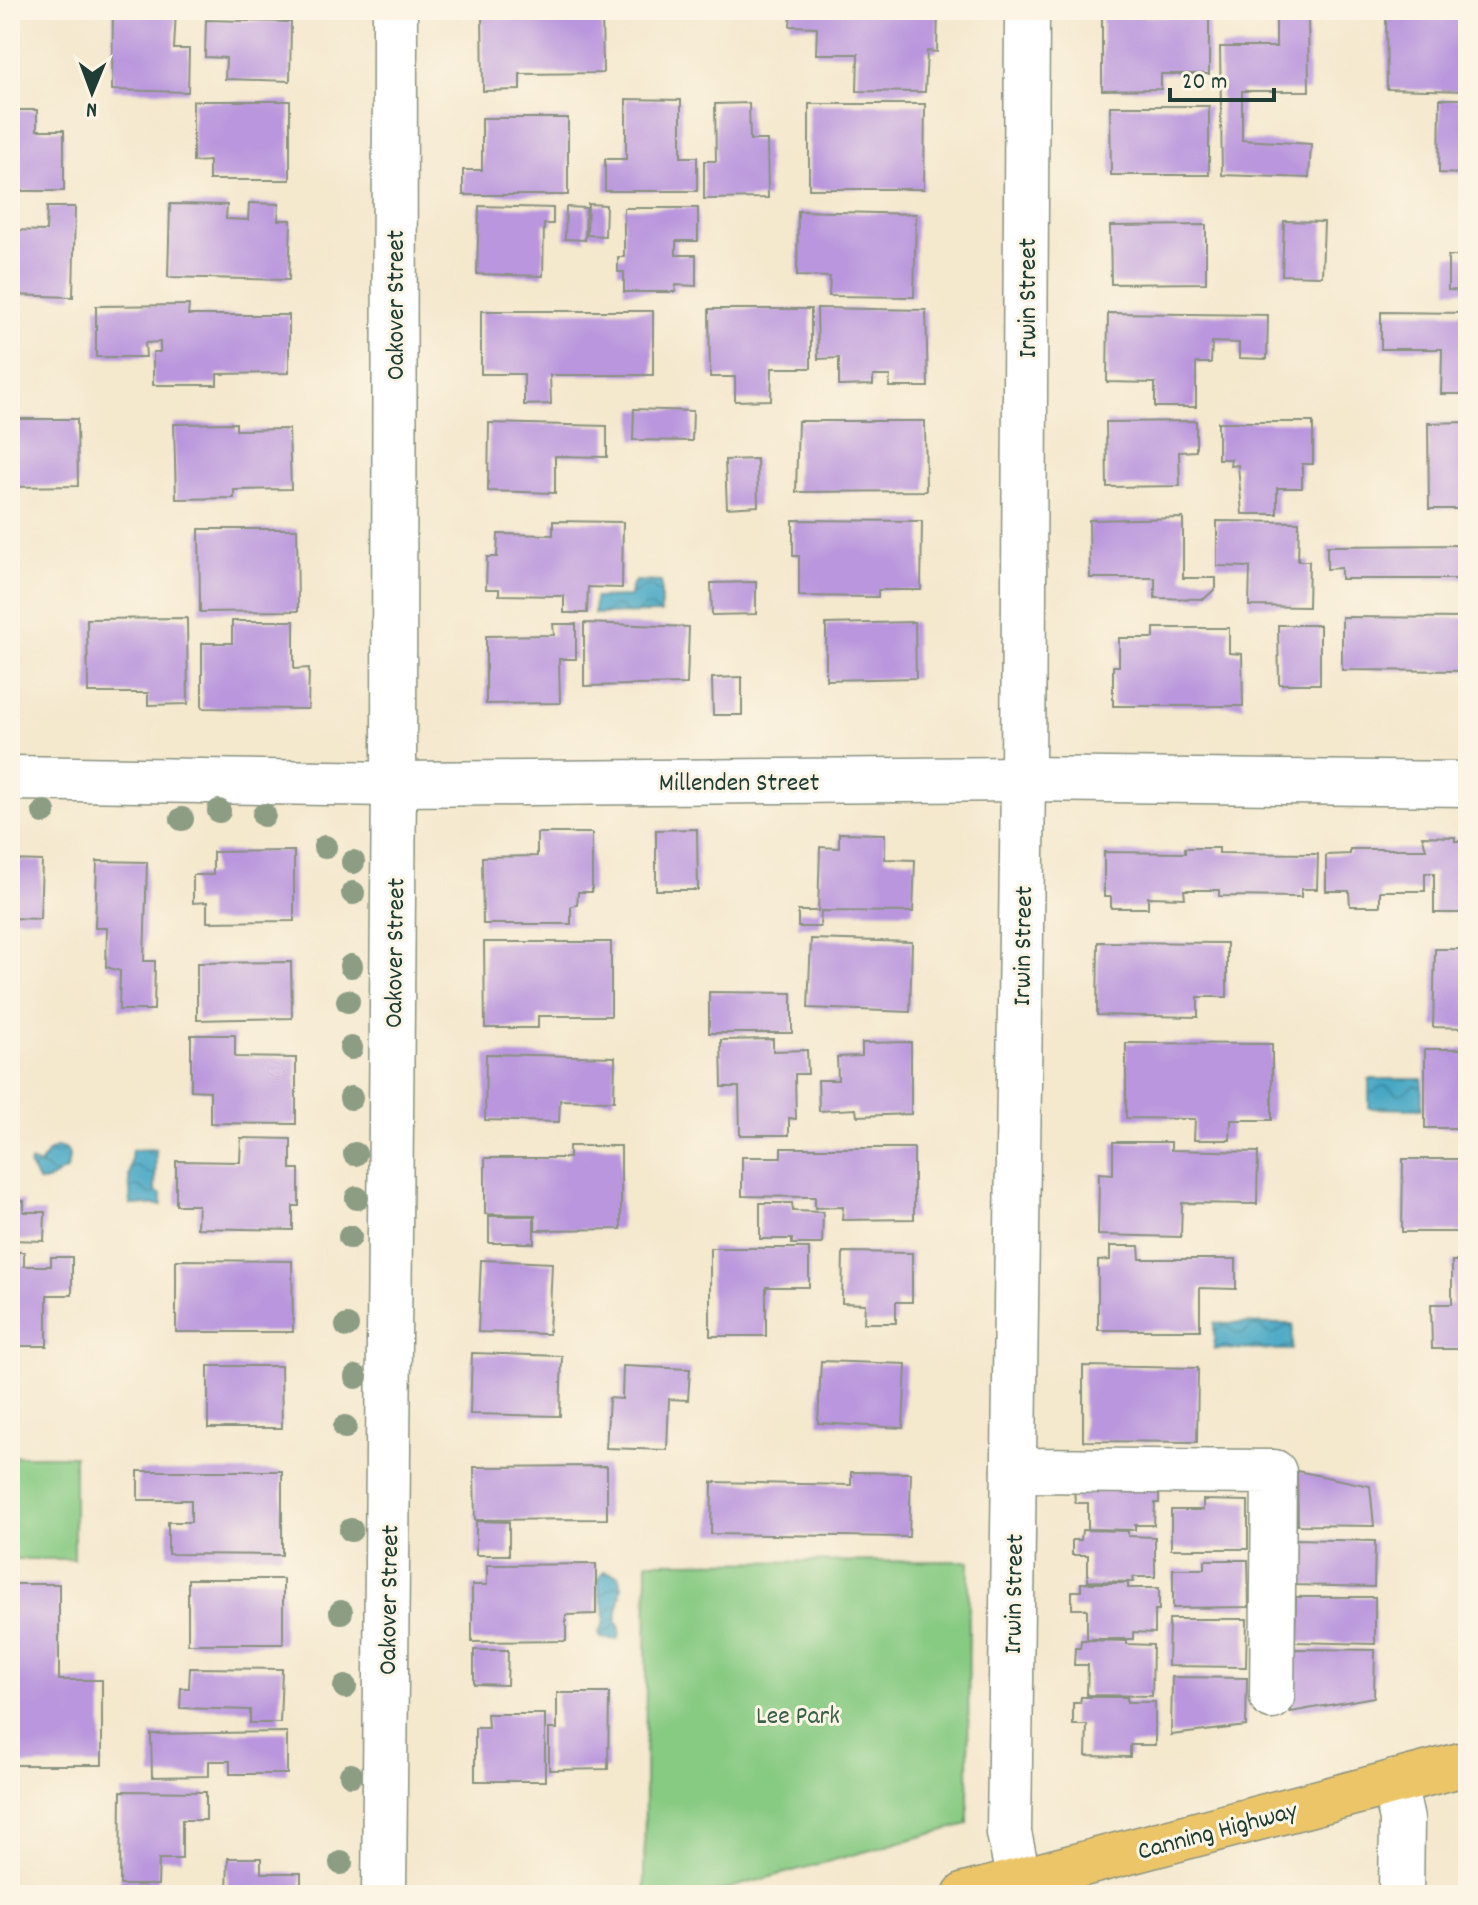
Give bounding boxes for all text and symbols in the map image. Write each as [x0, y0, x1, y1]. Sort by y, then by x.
north arrow [52, 52, 132, 132]
scale bar [1170, 52, 1274, 102]
text: 20 m [1182, 66, 1228, 100]
text: N [86, 93, 97, 124]
street label: Oakover Street [379, 229, 416, 380]
street label: Irwin Street [1011, 237, 1048, 358]
street label: Millenden Street [659, 766, 820, 803]
street label: Oakover Street [377, 877, 416, 1029]
street label: Irwin Street [1005, 885, 1044, 1007]
street label: Oakover Street [371, 1524, 410, 1676]
street label: Irwin Street [996, 1533, 1035, 1655]
park label: Lee Park [756, 1699, 840, 1736]
street label: Canning Highway [1134, 1793, 1302, 1871]

